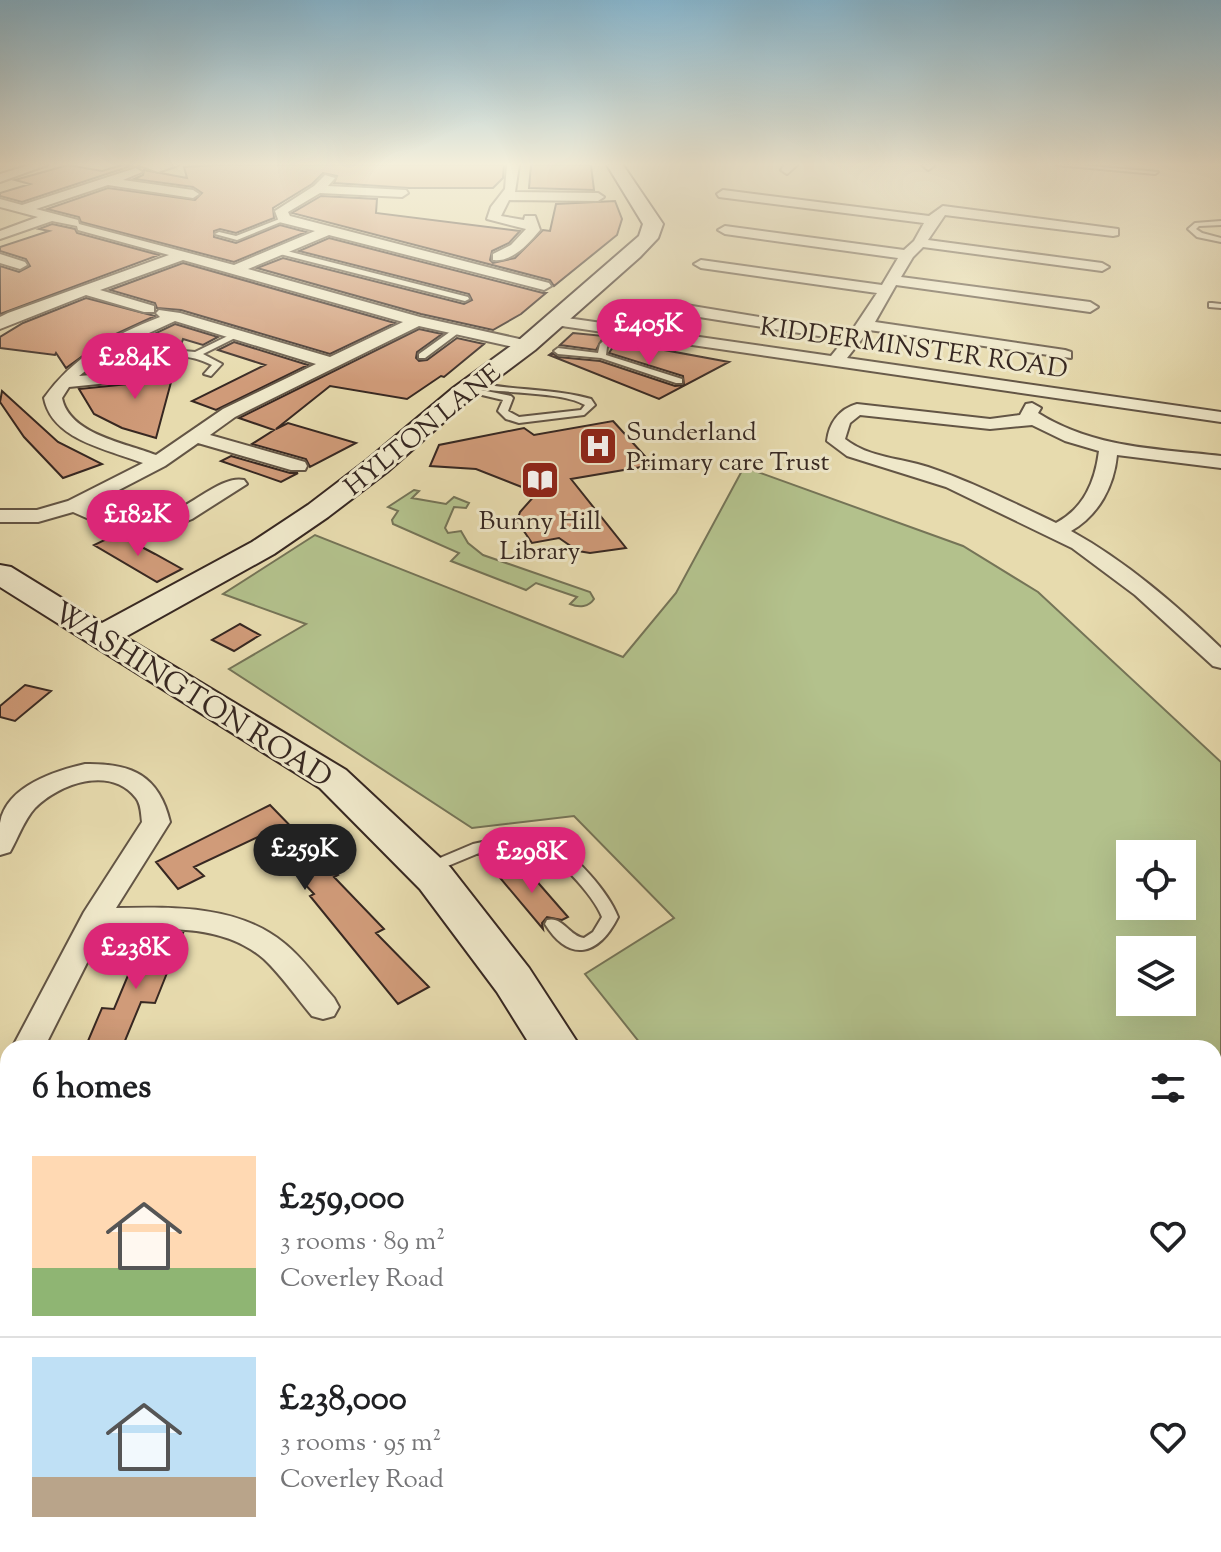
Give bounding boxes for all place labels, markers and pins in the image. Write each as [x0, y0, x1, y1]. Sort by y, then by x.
pin: £405K [593, 299, 705, 367]
pin: £284K [79, 333, 191, 401]
place label: Sunderland Primary care Trust [626, 415, 830, 482]
hospital icon: Sunderland Primary care Trust [577, 425, 619, 467]
library icon: Bunny Hill Library [519, 459, 561, 501]
pin: £182K [82, 490, 194, 558]
place label: Bunny Hill Library [479, 504, 601, 571]
pin: £259K [249, 824, 361, 892]
pin: £298K [476, 827, 588, 895]
pin: £238K [80, 923, 192, 991]

